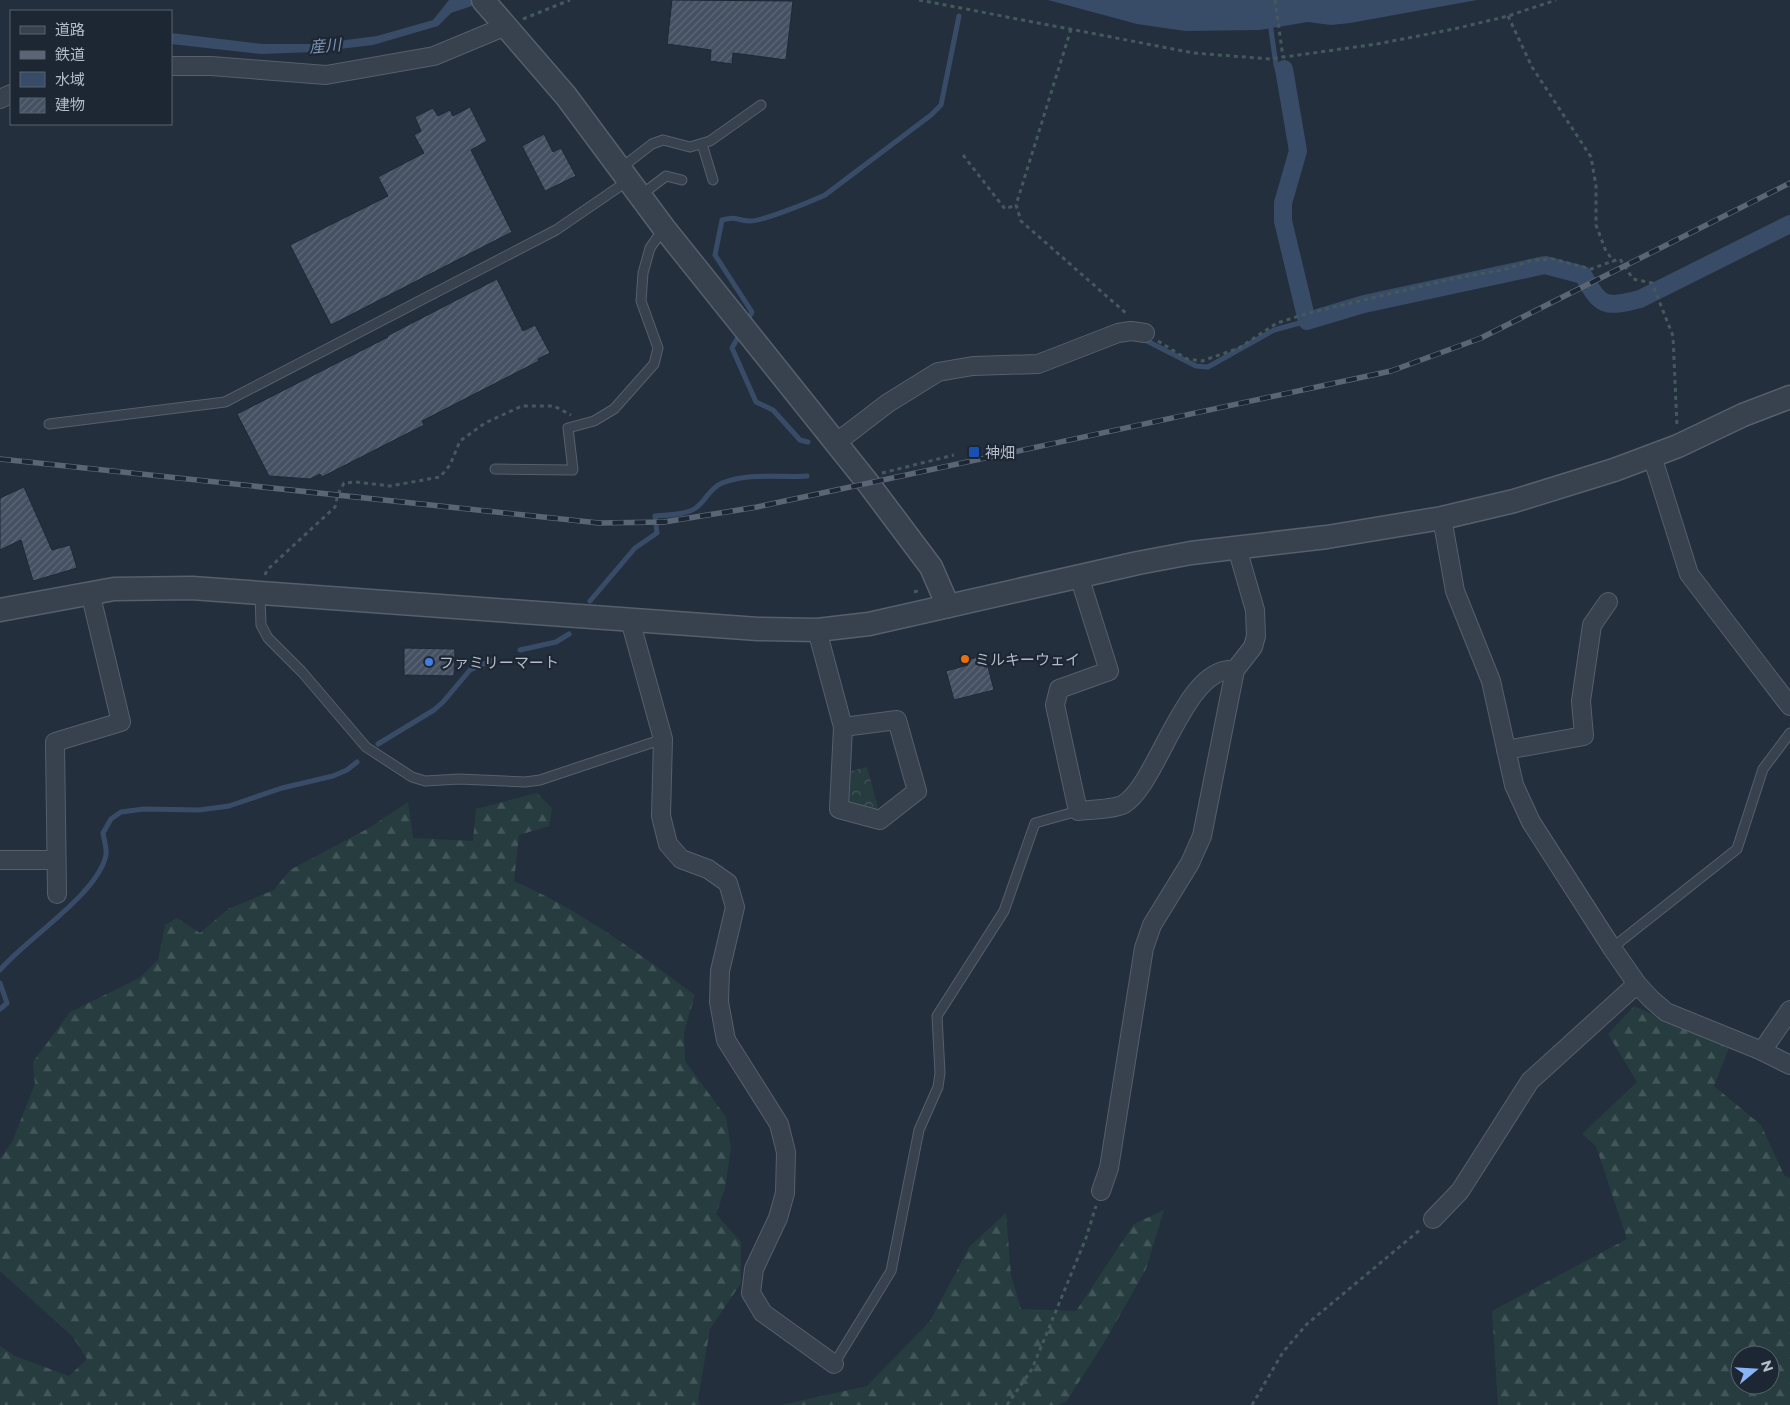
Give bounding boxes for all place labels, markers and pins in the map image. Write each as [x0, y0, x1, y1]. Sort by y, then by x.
place label: 神畑 [985, 443, 1015, 462]
marker: 神畑 [967, 445, 981, 459]
place label: ミルキーウェイ [975, 650, 1080, 669]
place label: ファミリーマート [439, 653, 559, 672]
marker: ミルキーウェイ [959, 653, 971, 665]
marker: ファミリーマート [423, 656, 435, 668]

